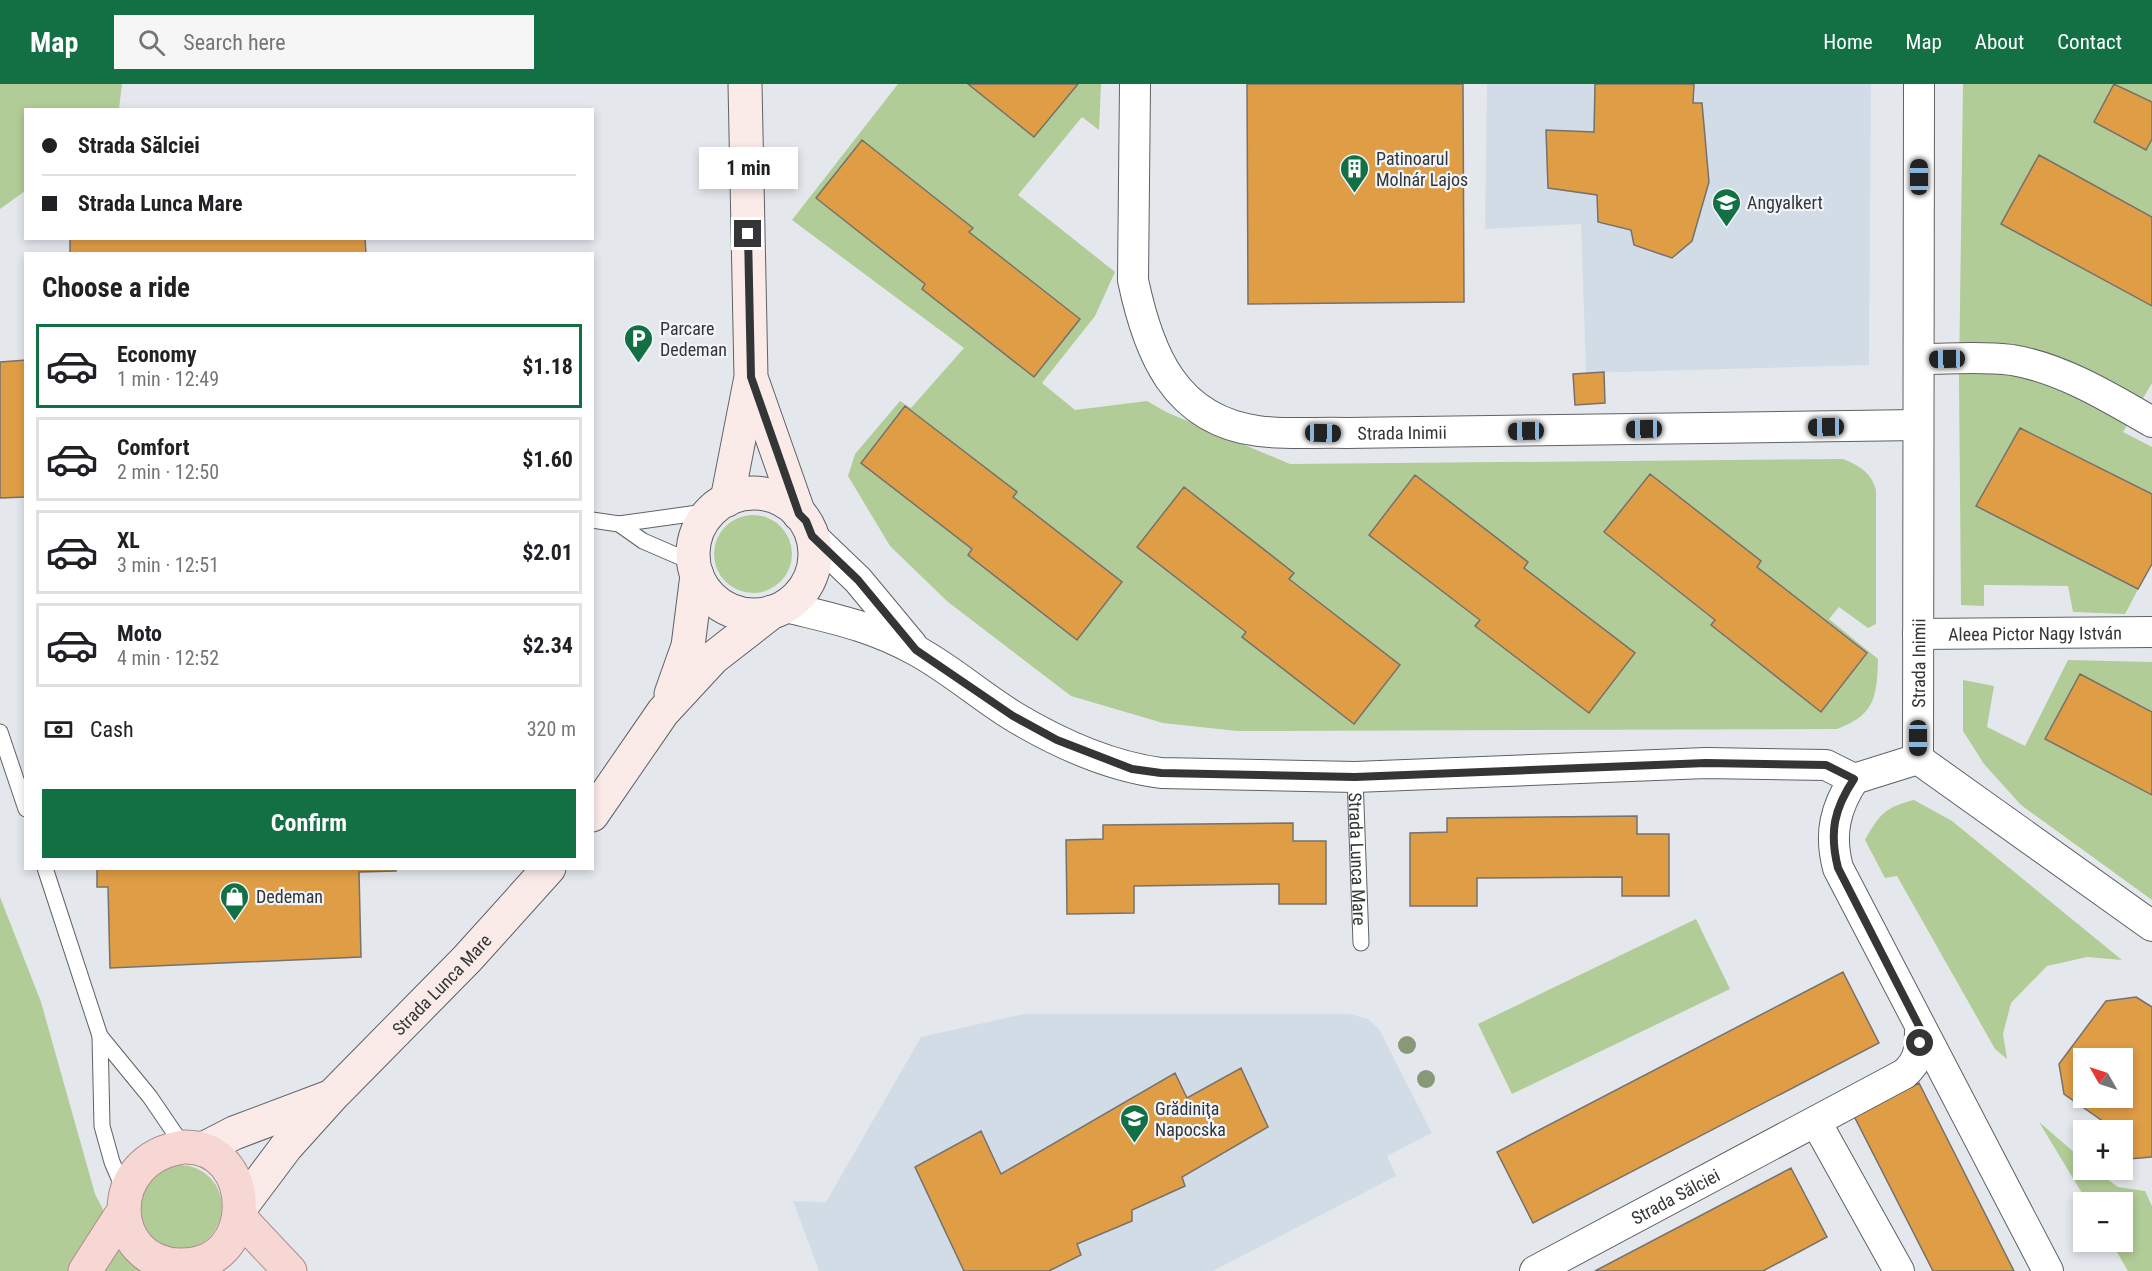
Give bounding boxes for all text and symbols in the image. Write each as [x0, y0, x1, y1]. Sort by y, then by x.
search box [114, 15, 534, 69]
text: Map [30, 26, 78, 59]
icon: search [135, 26, 168, 59]
text: Search here [183, 30, 286, 55]
text: Home [1823, 30, 1873, 54]
text: Map [1906, 30, 1942, 54]
text: About [1975, 30, 2024, 54]
text: Contact [2057, 30, 2122, 54]
text: Strada Sălciei [78, 133, 200, 158]
callout: 1 min [698, 147, 798, 189]
place label: Patinoarul Molnár Lajos [1376, 148, 1468, 190]
building icon: Patinoarul Molnár Lajos [1339, 152, 1371, 194]
text: 1 min [726, 156, 771, 180]
car [1910, 159, 1928, 195]
school or university icon: Angyalkert [1710, 186, 1742, 228]
text: Strada Lunca Mare [78, 191, 243, 216]
place label: Angyalkert [1747, 192, 1823, 213]
route end [734, 220, 761, 247]
text: Choose a ride [42, 272, 190, 304]
place label: Parcare Dedeman [660, 318, 727, 360]
parking icon: Parcare Dedeman [623, 322, 655, 364]
icon: car [45, 339, 99, 393]
text: Economy [117, 342, 197, 367]
car [1929, 350, 1965, 368]
text: $1.18 [522, 354, 573, 379]
text: 1 min · 12:49 [117, 367, 219, 391]
car [1808, 418, 1844, 436]
car [1626, 420, 1662, 438]
street label: Strada Inimii [1357, 421, 1447, 443]
car [1508, 422, 1544, 440]
car [1305, 424, 1341, 442]
icon: car [45, 432, 99, 486]
text: Comfort [117, 435, 190, 460]
text: $1.60 [522, 447, 573, 472]
text: 2 min · 12:50 [117, 460, 219, 484]
icon: car [45, 525, 99, 579]
text: XL [117, 528, 140, 553]
text: $2.01 [522, 540, 573, 565]
text: 3 min · 12:51 [117, 553, 219, 577]
icon: car [45, 618, 99, 672]
street label: Strada Inimii [1908, 618, 1929, 708]
text: Moto [117, 621, 162, 646]
street label: Aleea Pictor Nagy István [1948, 622, 2122, 644]
text: $2.34 [522, 633, 573, 658]
text: 4 min · 12:52 [117, 646, 219, 670]
icon: cash [42, 713, 75, 746]
text: Cash [90, 717, 134, 742]
text: 320 m [527, 717, 576, 741]
car [1909, 720, 1927, 756]
button: Confirm [42, 789, 576, 858]
street label: Strada Lunca Mare [1345, 792, 1371, 926]
shop icon: Dedeman [219, 880, 251, 922]
place label: Dedeman [256, 886, 323, 907]
street label: Strada Lunca Mare [388, 929, 495, 1039]
route start [1906, 1029, 1933, 1056]
north arrow [2073, 1048, 2133, 1108]
map controls [2073, 1048, 2133, 1252]
place label: Grădiniţa Napocska [1155, 1098, 1226, 1140]
school or university icon: Grădiniţa Napocska [1118, 1102, 1150, 1144]
button: + [2073, 1120, 2133, 1180]
street label: Strada Sălciei [1627, 1164, 1723, 1228]
button: − [2073, 1192, 2133, 1252]

